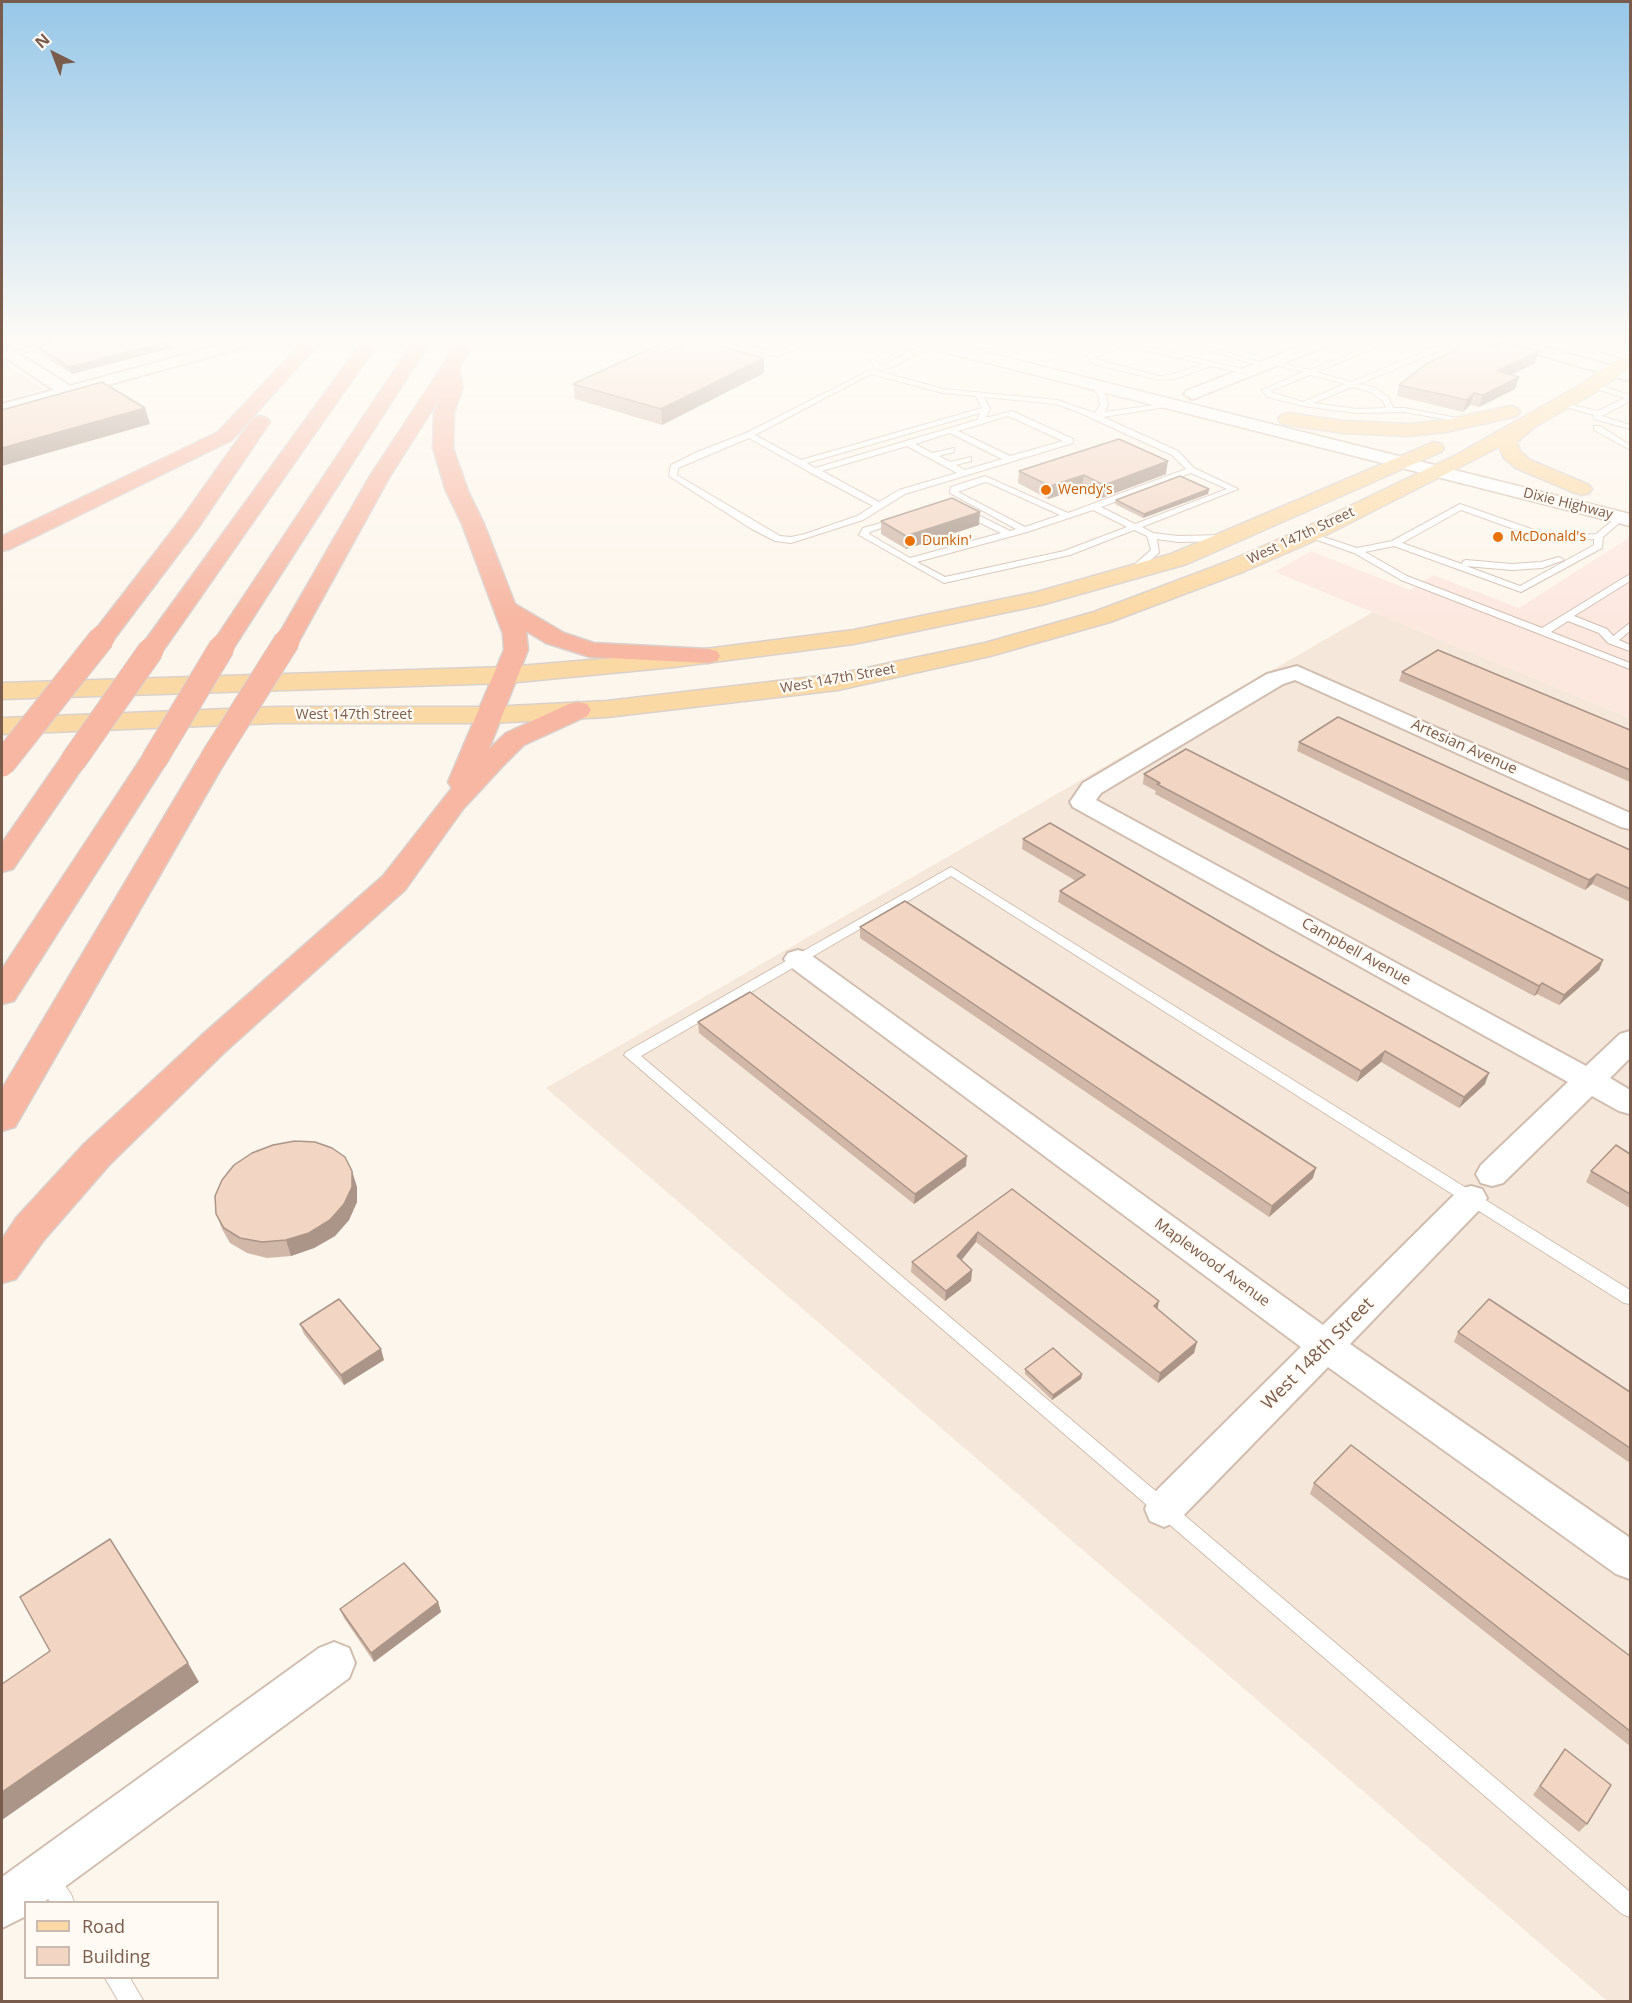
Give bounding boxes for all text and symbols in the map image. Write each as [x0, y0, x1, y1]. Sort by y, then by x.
north arrow [24, 24, 84, 84]
text: N [30, 28, 54, 53]
place label: Wendy's [1058, 482, 1113, 498]
marker: Wendy's [1039, 483, 1053, 497]
street label: Dixie Highway [1521, 485, 1615, 523]
street label: West 147th Street [1245, 504, 1357, 568]
place label: McDonald's [1510, 529, 1586, 545]
marker: McDonald's [1491, 530, 1505, 544]
place label: Dunkin' [922, 533, 972, 549]
marker: Dunkin' [903, 534, 917, 548]
street label: West 147th Street [779, 661, 897, 697]
street label: West 147th Street [296, 707, 412, 723]
street label: Artesian Avenue [1408, 716, 1520, 778]
street label: Campbell Avenue [1298, 915, 1414, 989]
street label: Maplewood Avenue [1151, 1215, 1273, 1311]
street label: West 148th Street [1257, 1293, 1379, 1415]
legend [24, 1901, 219, 1979]
text: Road [82, 1914, 125, 1938]
text: Building [82, 1944, 150, 1968]

